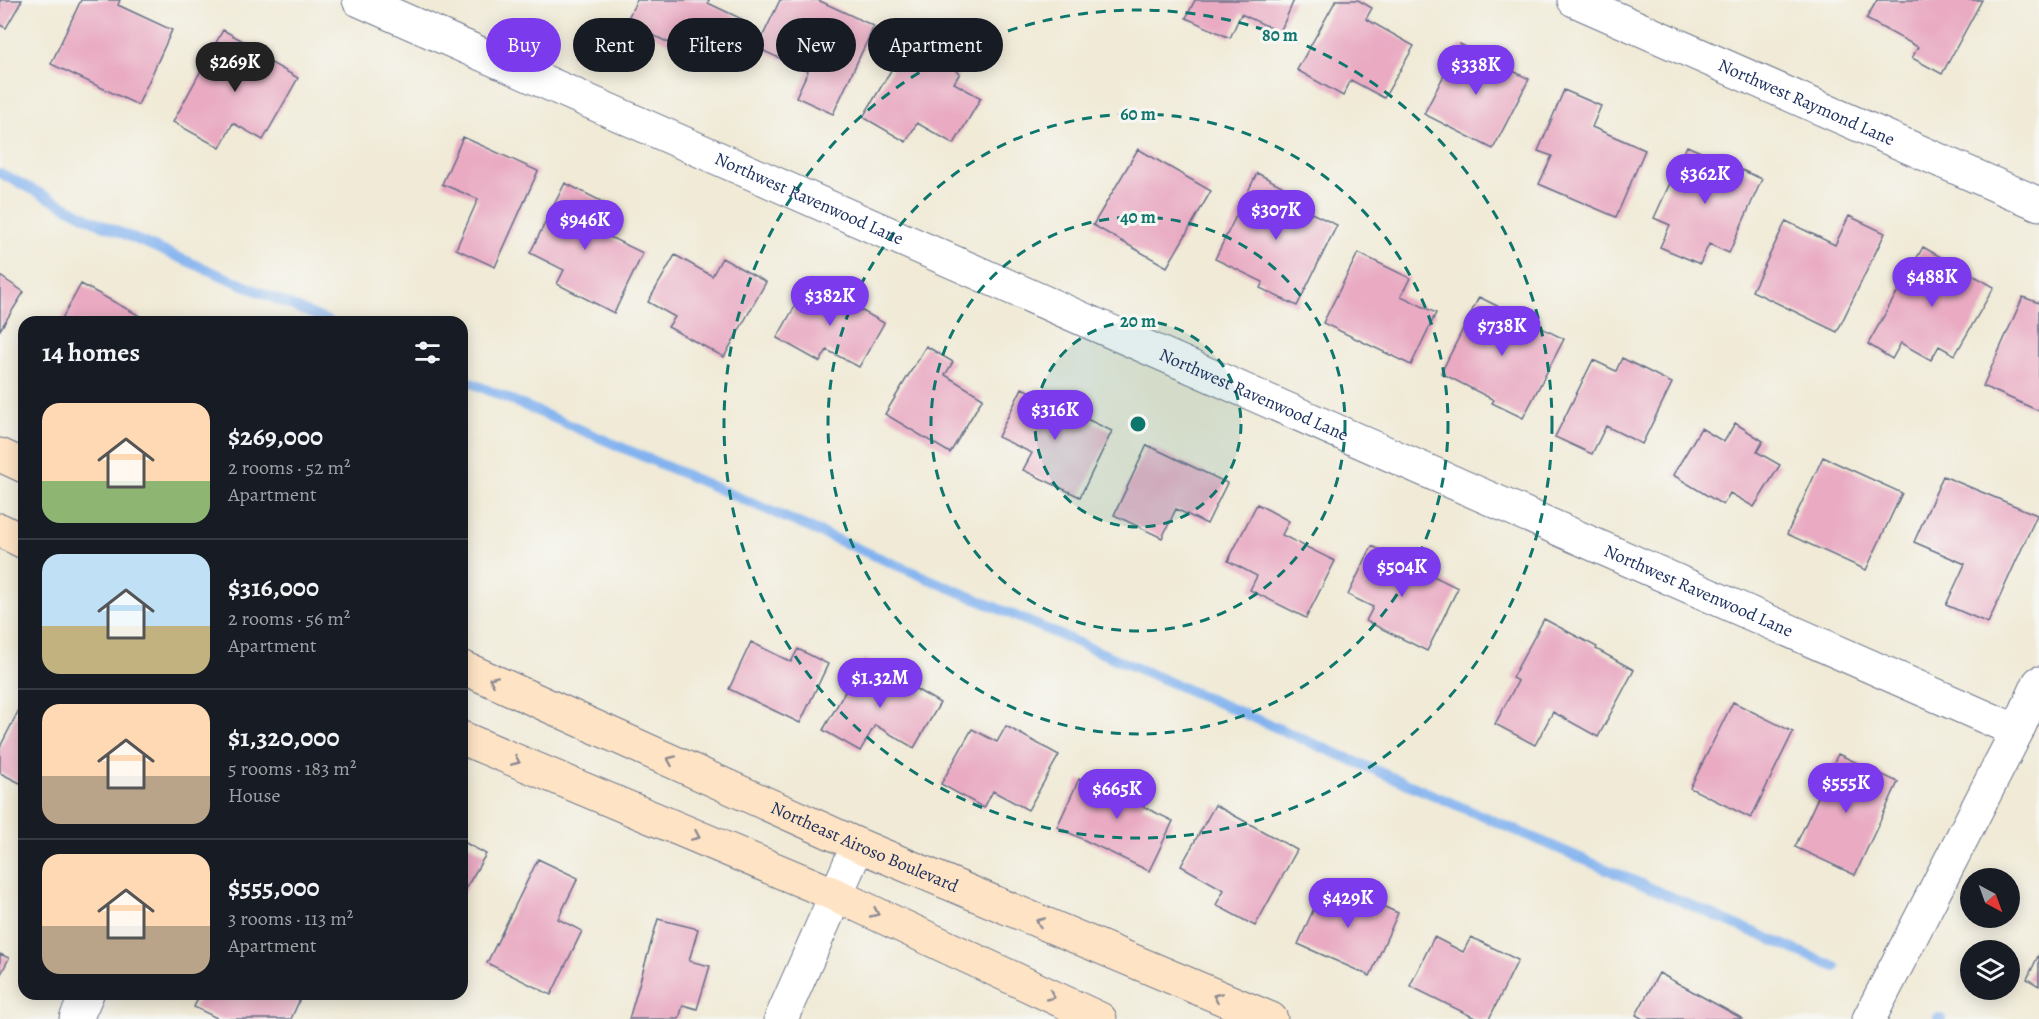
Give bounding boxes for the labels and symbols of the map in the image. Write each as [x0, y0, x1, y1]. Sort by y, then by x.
text: 80 m [1262, 23, 1298, 47]
pin: $269K [193, 42, 277, 93]
pin: $338K [1434, 45, 1518, 96]
street label: Northwest Raymond Lane [1715, 53, 1899, 151]
text: 60 m [1120, 102, 1156, 126]
street label: Northwest Ravenwood Lane [711, 146, 907, 251]
pin: $362K [1663, 154, 1747, 205]
pin: $307K [1234, 190, 1318, 241]
pin: $946K [543, 200, 627, 251]
text: 40 m [1120, 205, 1156, 229]
pin: $488K [1890, 257, 1974, 308]
pin: $382K [788, 276, 872, 327]
pin: $738K [1460, 306, 1544, 357]
text: 20 m [1120, 309, 1156, 333]
street label: Northwest Ravenwood Lane [1156, 342, 1352, 447]
pin: $316K [1013, 390, 1097, 441]
centre of rings [1128, 414, 1148, 434]
street label: Northwest Ravenwood Lane [1600, 538, 1797, 643]
pin: $504K [1360, 547, 1444, 598]
pin: $1.32M [831, 658, 929, 709]
one-way arrow [488, 676, 499, 688]
one-way arrow [510, 754, 521, 766]
one-way arrow [666, 756, 677, 768]
pin: $555K [1804, 763, 1888, 814]
pin: $665K [1075, 769, 1159, 820]
street label: Northeast Airoso Boulevard [767, 795, 962, 898]
one-way arrow [690, 829, 701, 841]
north arrow [1960, 868, 2020, 928]
pin: $429K [1306, 878, 1390, 929]
one-way arrow [868, 906, 879, 918]
one-way arrow [1036, 917, 1047, 929]
one-way arrow [1045, 989, 1056, 1001]
one-way arrow [1212, 992, 1223, 1004]

